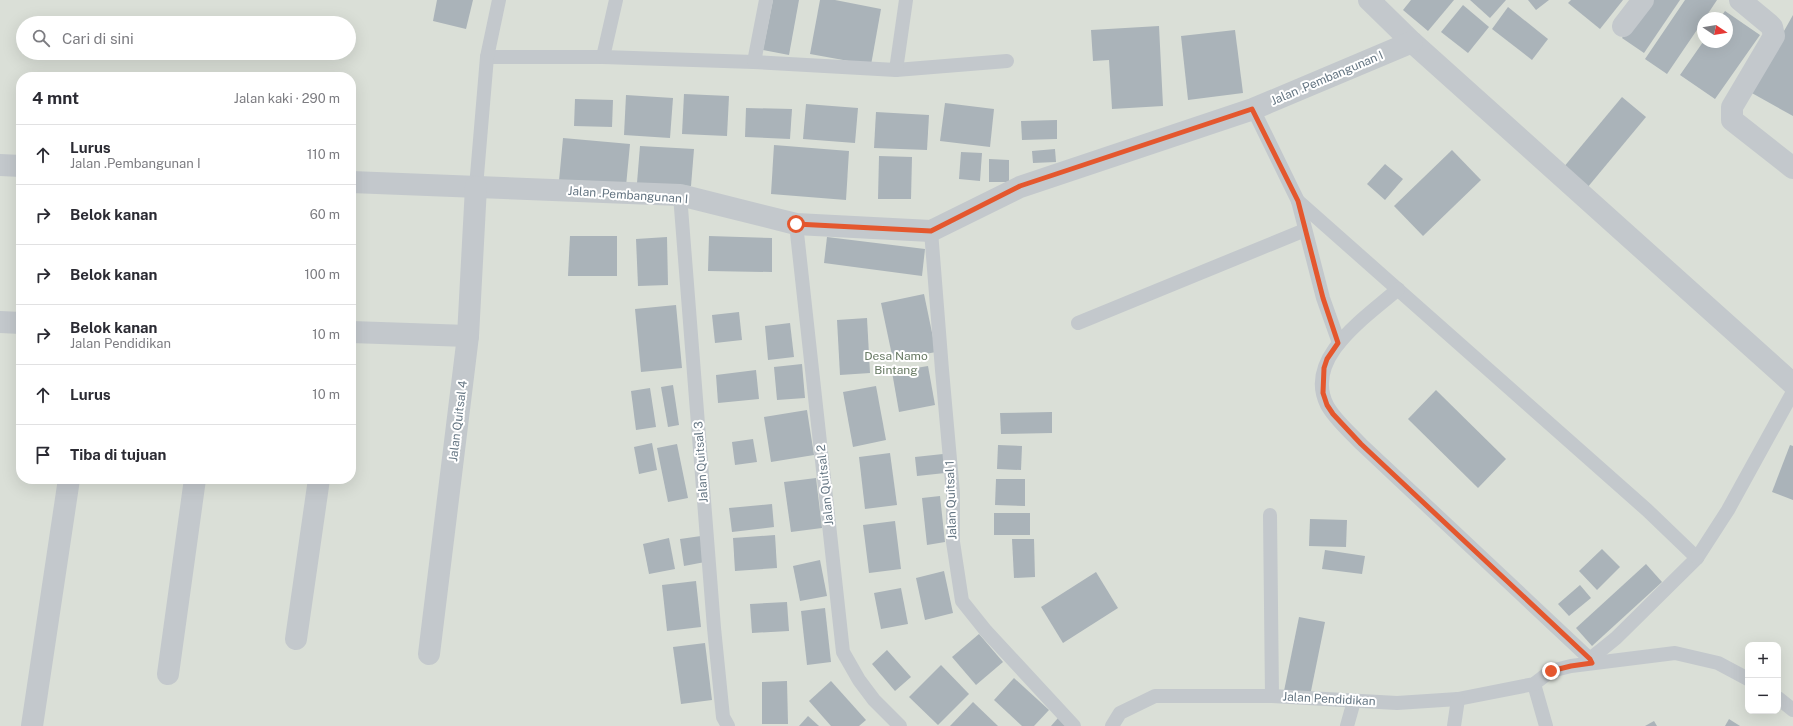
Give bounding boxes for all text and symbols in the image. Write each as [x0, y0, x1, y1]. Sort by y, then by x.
north arrow [1697, 12, 1733, 48]
search box [16, 16, 356, 60]
icon: search [30, 27, 52, 49]
text: Cari di sini [62, 30, 134, 47]
street label: Jalan .Pembangunan I [1269, 48, 1385, 108]
text: 4 mnt [32, 88, 79, 108]
text: Jalan kaki · 290 m [234, 91, 340, 106]
text: Lurus [70, 139, 111, 156]
icon: ahead [32, 144, 54, 166]
text: 110 m [307, 147, 340, 162]
text: Jalan .Pembangunan I [70, 156, 201, 171]
street label: Jalan .Pembangunan I [567, 184, 689, 206]
icon: right [32, 204, 54, 226]
text: Belok kanan [70, 206, 157, 223]
text: 60 m [310, 207, 340, 222]
route start [787, 215, 805, 233]
icon: right [32, 264, 54, 286]
text: Belok kanan [70, 266, 157, 283]
text: 100 m [304, 267, 340, 282]
text: Belok kanan [70, 319, 157, 336]
icon: right [32, 324, 54, 346]
text: 10 m [312, 327, 340, 342]
text: Jalan Pendidikan [70, 336, 171, 351]
park label: Desa Namo Bintang [864, 349, 928, 377]
street label: Jalan Quitsal 4 [446, 379, 470, 462]
icon: ahead [32, 384, 54, 406]
text: Lurus [70, 386, 111, 403]
text: 10 m [312, 387, 340, 402]
street label: Jalan Quitsal 3 [691, 421, 711, 503]
icon: arrive [32, 444, 54, 466]
street label: Jalan Quitsal 2 [814, 444, 836, 526]
text: Tiba di tujuan [70, 446, 166, 463]
street label: Jalan Quitsal 1 [943, 460, 959, 540]
map controls [1745, 642, 1781, 714]
button: + [1745, 642, 1781, 678]
route end [1542, 662, 1560, 680]
button: − [1745, 678, 1781, 714]
street label: Jalan Pendidikan [1282, 690, 1376, 708]

